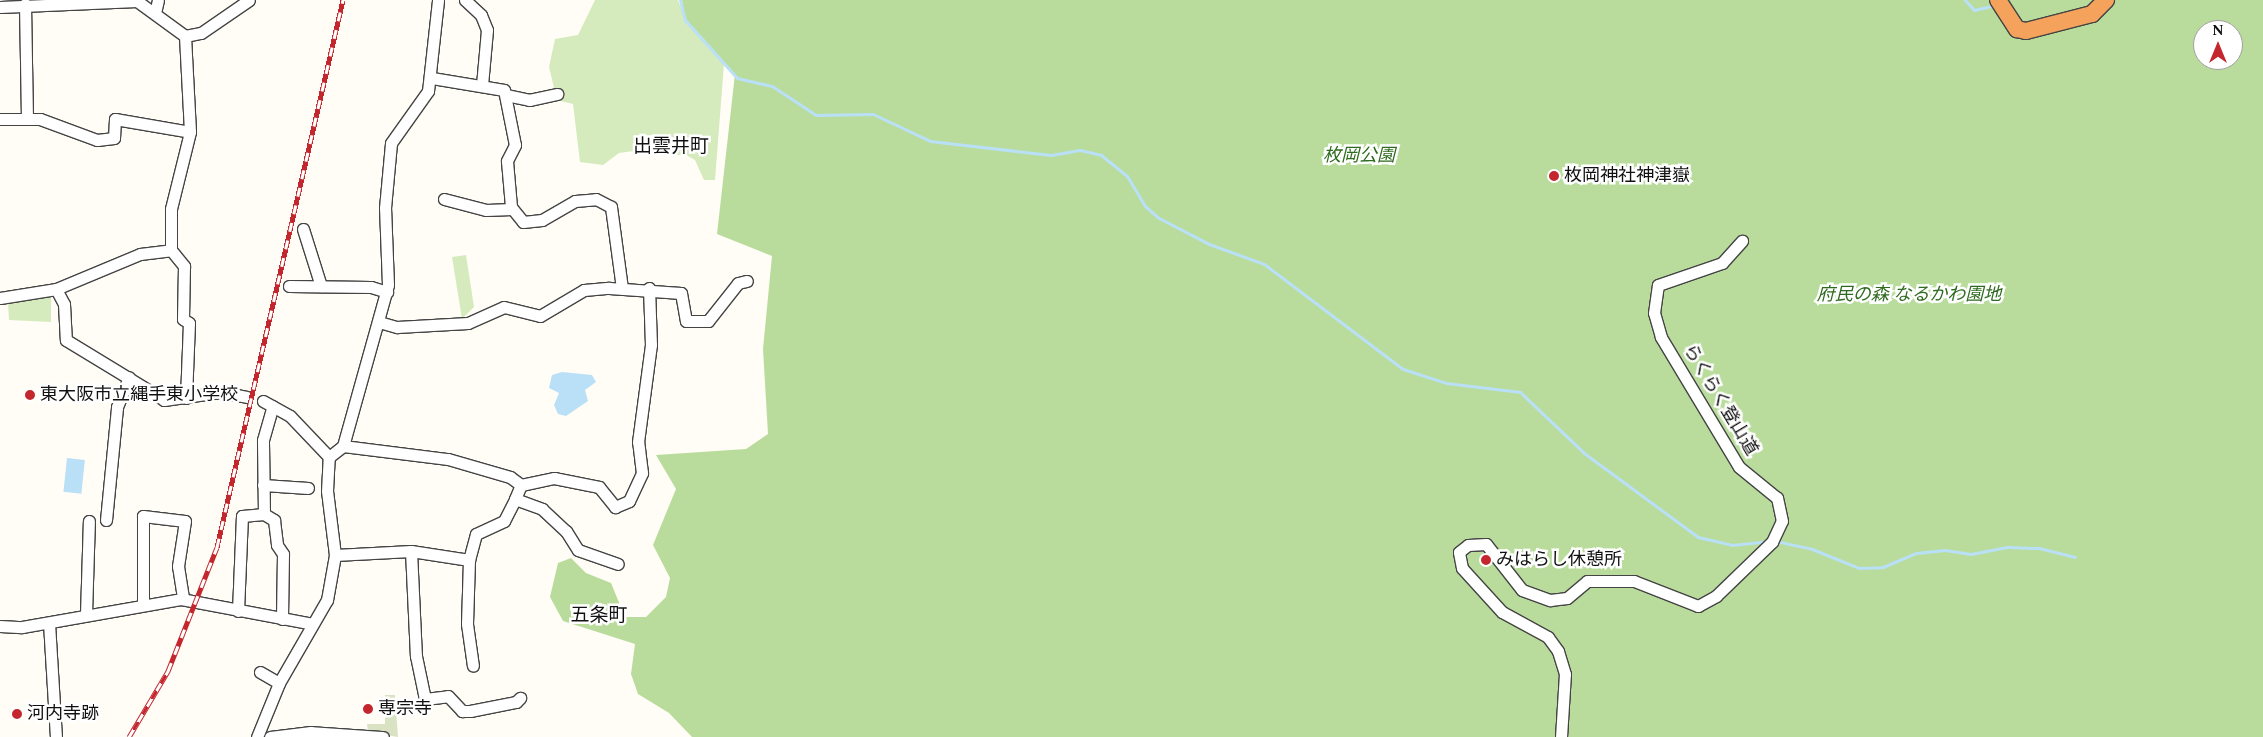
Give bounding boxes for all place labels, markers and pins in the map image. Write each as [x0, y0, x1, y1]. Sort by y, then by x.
place label: 枚岡神社神津嶽 [1564, 165, 1690, 187]
marker: 枚岡神社神津嶽 [1548, 170, 1560, 182]
place label: 東大阪市立縄手東小学校 [40, 384, 238, 406]
marker: 東大阪市立縄手東小学校 [24, 389, 36, 401]
place label: みはらし休憩所 [1496, 549, 1622, 571]
marker: みはらし休憩所 [1480, 554, 1492, 566]
place label: 専宗寺 [378, 698, 432, 720]
place label: 河内寺跡 [27, 703, 99, 725]
marker: 専宗寺 [362, 703, 374, 715]
marker: 河内寺跡 [11, 708, 23, 720]

